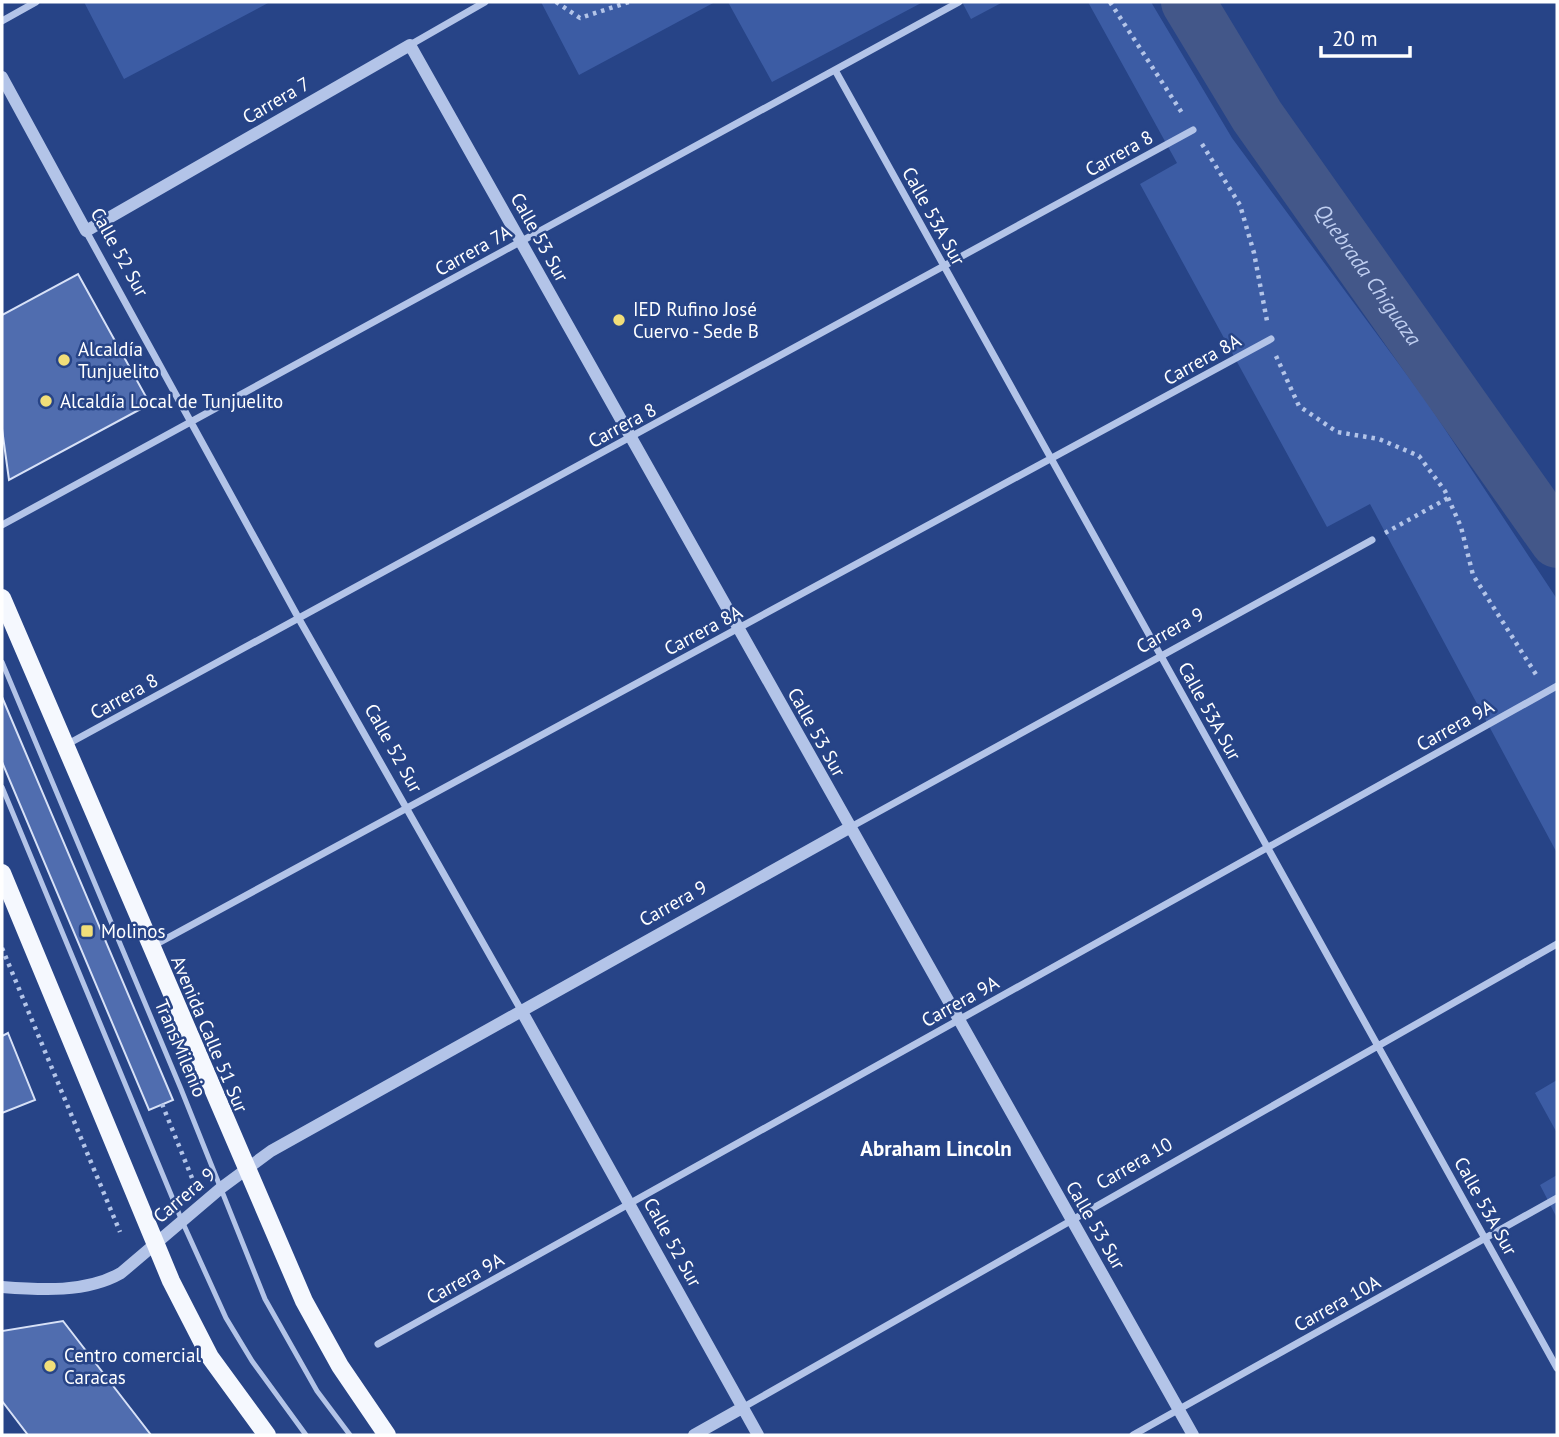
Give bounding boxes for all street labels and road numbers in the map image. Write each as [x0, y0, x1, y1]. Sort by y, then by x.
street label: Carrera 7 [238, 71, 314, 129]
street label: Carrera 8 [1081, 125, 1157, 181]
street label: Calle 53A Sur [897, 163, 971, 270]
street label: Calle 53 Sur [506, 188, 575, 286]
street label: Calle 52 Sur [86, 203, 155, 301]
street label: Carrera 7A [431, 219, 515, 281]
street label: Carrera 8A [1159, 328, 1245, 390]
street label: Carrera 8 [584, 397, 660, 453]
street label: Carrera 8A [660, 599, 746, 661]
street label: Carrera 9 [1132, 602, 1208, 658]
street label: Calle 53A Sur [1173, 658, 1247, 765]
street label: Carrera 8 [86, 668, 162, 724]
street label: Calle 53 Sur [783, 683, 852, 781]
street label: Carrera 9A [1412, 694, 1498, 756]
street label: Calle 52 Sur [360, 699, 429, 797]
street label: Carrera 9 [635, 875, 711, 931]
street label: Avenida Calle 51 Sur [166, 952, 254, 1116]
street label: Carrera 9A [917, 970, 1003, 1032]
street label: TransMilenio [150, 996, 212, 1100]
street label: Carrera 10 [1092, 1132, 1176, 1194]
street label: Calle 53A Sur [1449, 1153, 1523, 1260]
street label: Carrera 9 [148, 1162, 220, 1228]
street label: Calle 53 Sur [1061, 1176, 1131, 1274]
street label: Calle 52 Sur [639, 1193, 708, 1291]
street label: Carrera 9A [422, 1247, 508, 1309]
street label: Carrera 10A [1290, 1269, 1384, 1337]

